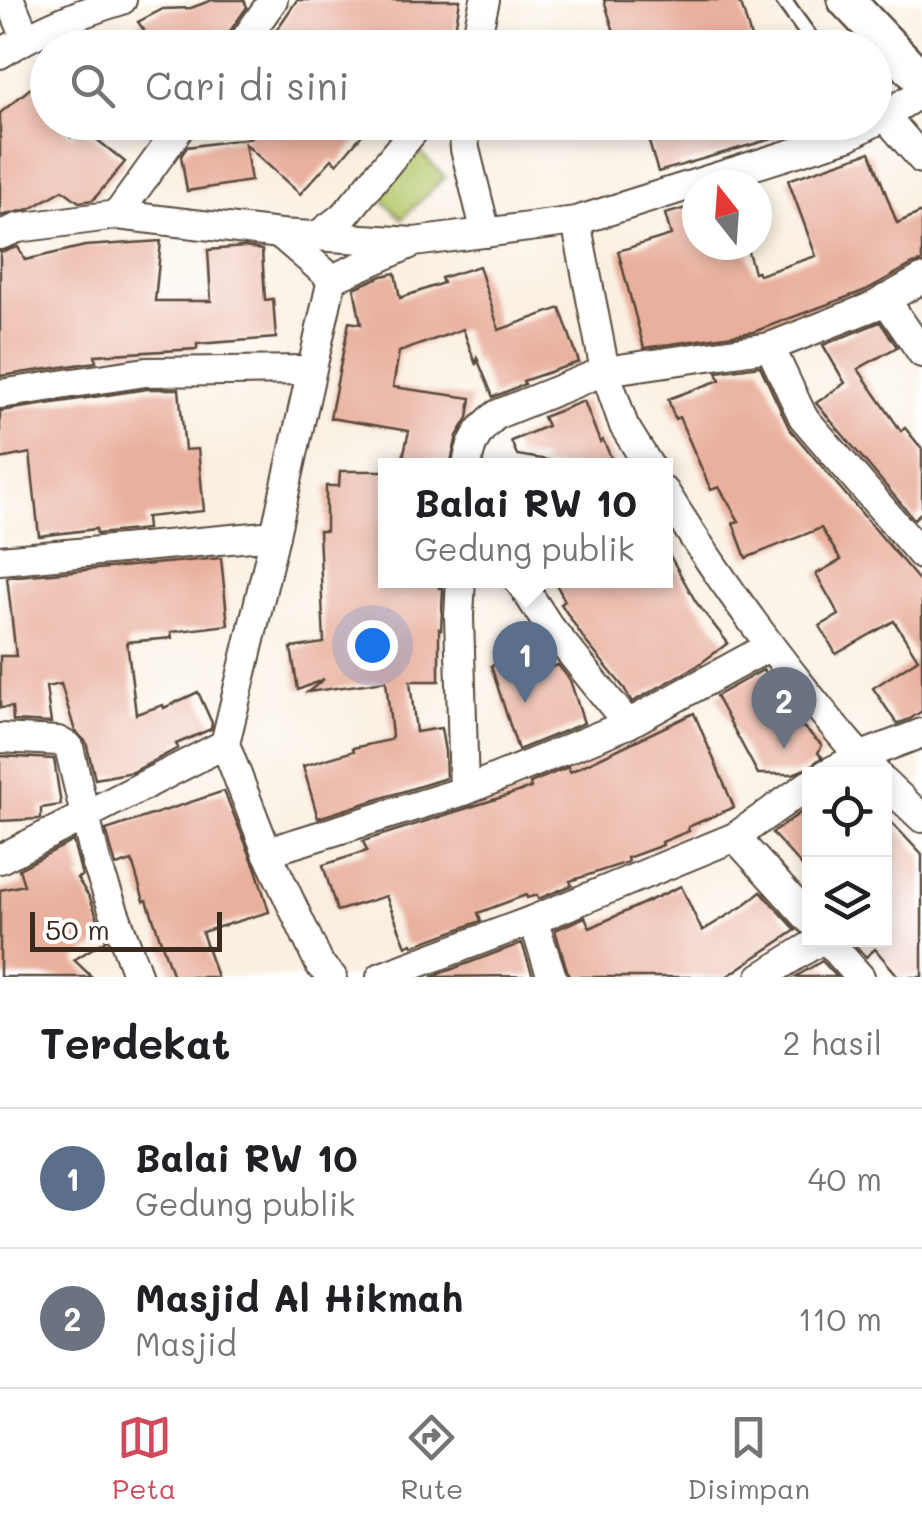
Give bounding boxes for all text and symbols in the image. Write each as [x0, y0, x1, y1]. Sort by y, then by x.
search box [30, 30, 892, 140]
icon: search [65, 58, 120, 113]
text: Cari di sini [145, 60, 349, 110]
north arrow [682, 170, 772, 260]
popup [378, 458, 673, 588]
text: Balai RW 10 [414, 477, 637, 527]
text: Gedung publik [414, 527, 634, 569]
your location [347, 620, 398, 671]
pin: 1 [492, 620, 558, 703]
pin: 2 [752, 666, 816, 749]
map controls [802, 767, 892, 947]
button: locate [802, 767, 892, 857]
button: layers [802, 857, 892, 947]
scale bar [30, 907, 222, 951]
text: 50 m [45, 911, 110, 947]
text: Terdekat [40, 1015, 230, 1070]
text: 2 hasil [783, 1021, 882, 1063]
text: Balai RW 10 [135, 1132, 358, 1182]
text: 1 [65, 1157, 80, 1199]
text: 40 m [808, 1157, 882, 1199]
text: Gedung publik [135, 1182, 355, 1224]
text: Masjid Al Hikmah [135, 1272, 463, 1322]
text: 2 [64, 1297, 81, 1339]
text: 110 m [798, 1297, 882, 1339]
text: Masjid [135, 1322, 237, 1364]
tab: Peta [112, 1410, 176, 1506]
tab: Rute [400, 1410, 463, 1506]
tab: Disimpan [687, 1410, 810, 1506]

